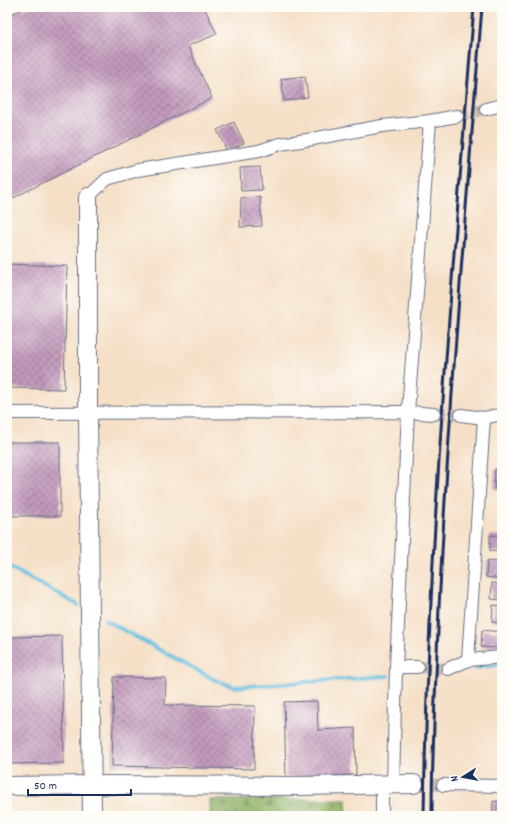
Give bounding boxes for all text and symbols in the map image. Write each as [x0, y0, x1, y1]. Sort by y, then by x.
north arrow [443, 757, 483, 797]
scale bar [28, 771, 131, 797]
text: N [447, 774, 464, 783]
text: 50 m [34, 778, 57, 795]

